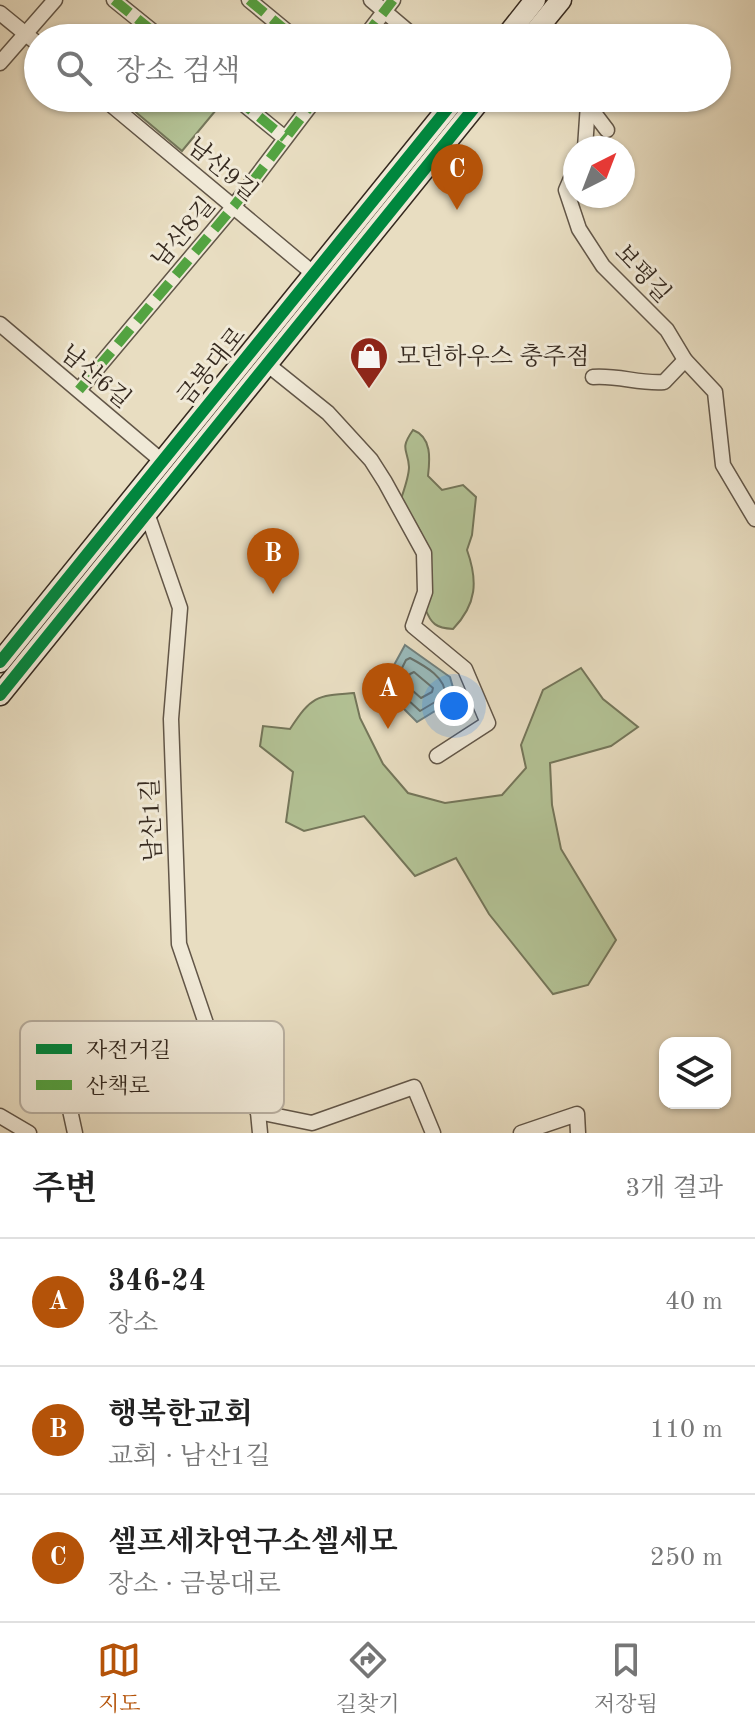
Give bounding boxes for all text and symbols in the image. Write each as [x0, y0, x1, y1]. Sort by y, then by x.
search box [24, 24, 731, 112]
icon: search [52, 46, 96, 90]
text: 장소 검색 [116, 57, 240, 87]
street label: 남산9길 [182, 133, 263, 207]
north arrow [563, 136, 635, 208]
pin: C [431, 144, 483, 210]
street label: 남산8길 [147, 192, 221, 273]
street label: 보평길 [609, 239, 675, 308]
street label: 금봉대로 [172, 322, 251, 411]
shop icon: 모던하우스 충주점 [348, 335, 390, 390]
street label: 남산6길 [55, 340, 136, 414]
place label: 모던하우스 충주점 [397, 343, 589, 370]
pin: B [247, 528, 299, 594]
pin: A [362, 663, 414, 729]
your location [434, 686, 474, 726]
street label: 남산1길 [138, 778, 166, 862]
legend [20, 1021, 284, 1113]
map controls [659, 1037, 731, 1109]
button: layers [659, 1037, 731, 1109]
text: 자전거길 [86, 1039, 171, 1062]
text: 산책로 [86, 1074, 150, 1098]
text: 주변 [32, 1173, 98, 1207]
text: 3개 결과 [625, 1176, 723, 1202]
text: 346-24 [108, 1267, 206, 1297]
text: A [48, 1289, 68, 1315]
text: 40 m [665, 1289, 723, 1315]
text: 장소 [108, 1311, 158, 1337]
text: 행복한교회 [108, 1400, 253, 1430]
text: B [49, 1417, 67, 1443]
text: 110 m [650, 1417, 723, 1443]
text: 교회 · 남산1길 [108, 1444, 271, 1470]
text: 셀프세차연구소셀세모 [108, 1528, 398, 1558]
text: C [49, 1545, 67, 1571]
text: 250 m [650, 1545, 723, 1571]
text: 장소 · 금봉대로 [108, 1572, 281, 1598]
tab: 지도 [97, 1638, 141, 1719]
tab: 길찾기 [336, 1638, 399, 1719]
tab: 저장됨 [594, 1638, 658, 1719]

